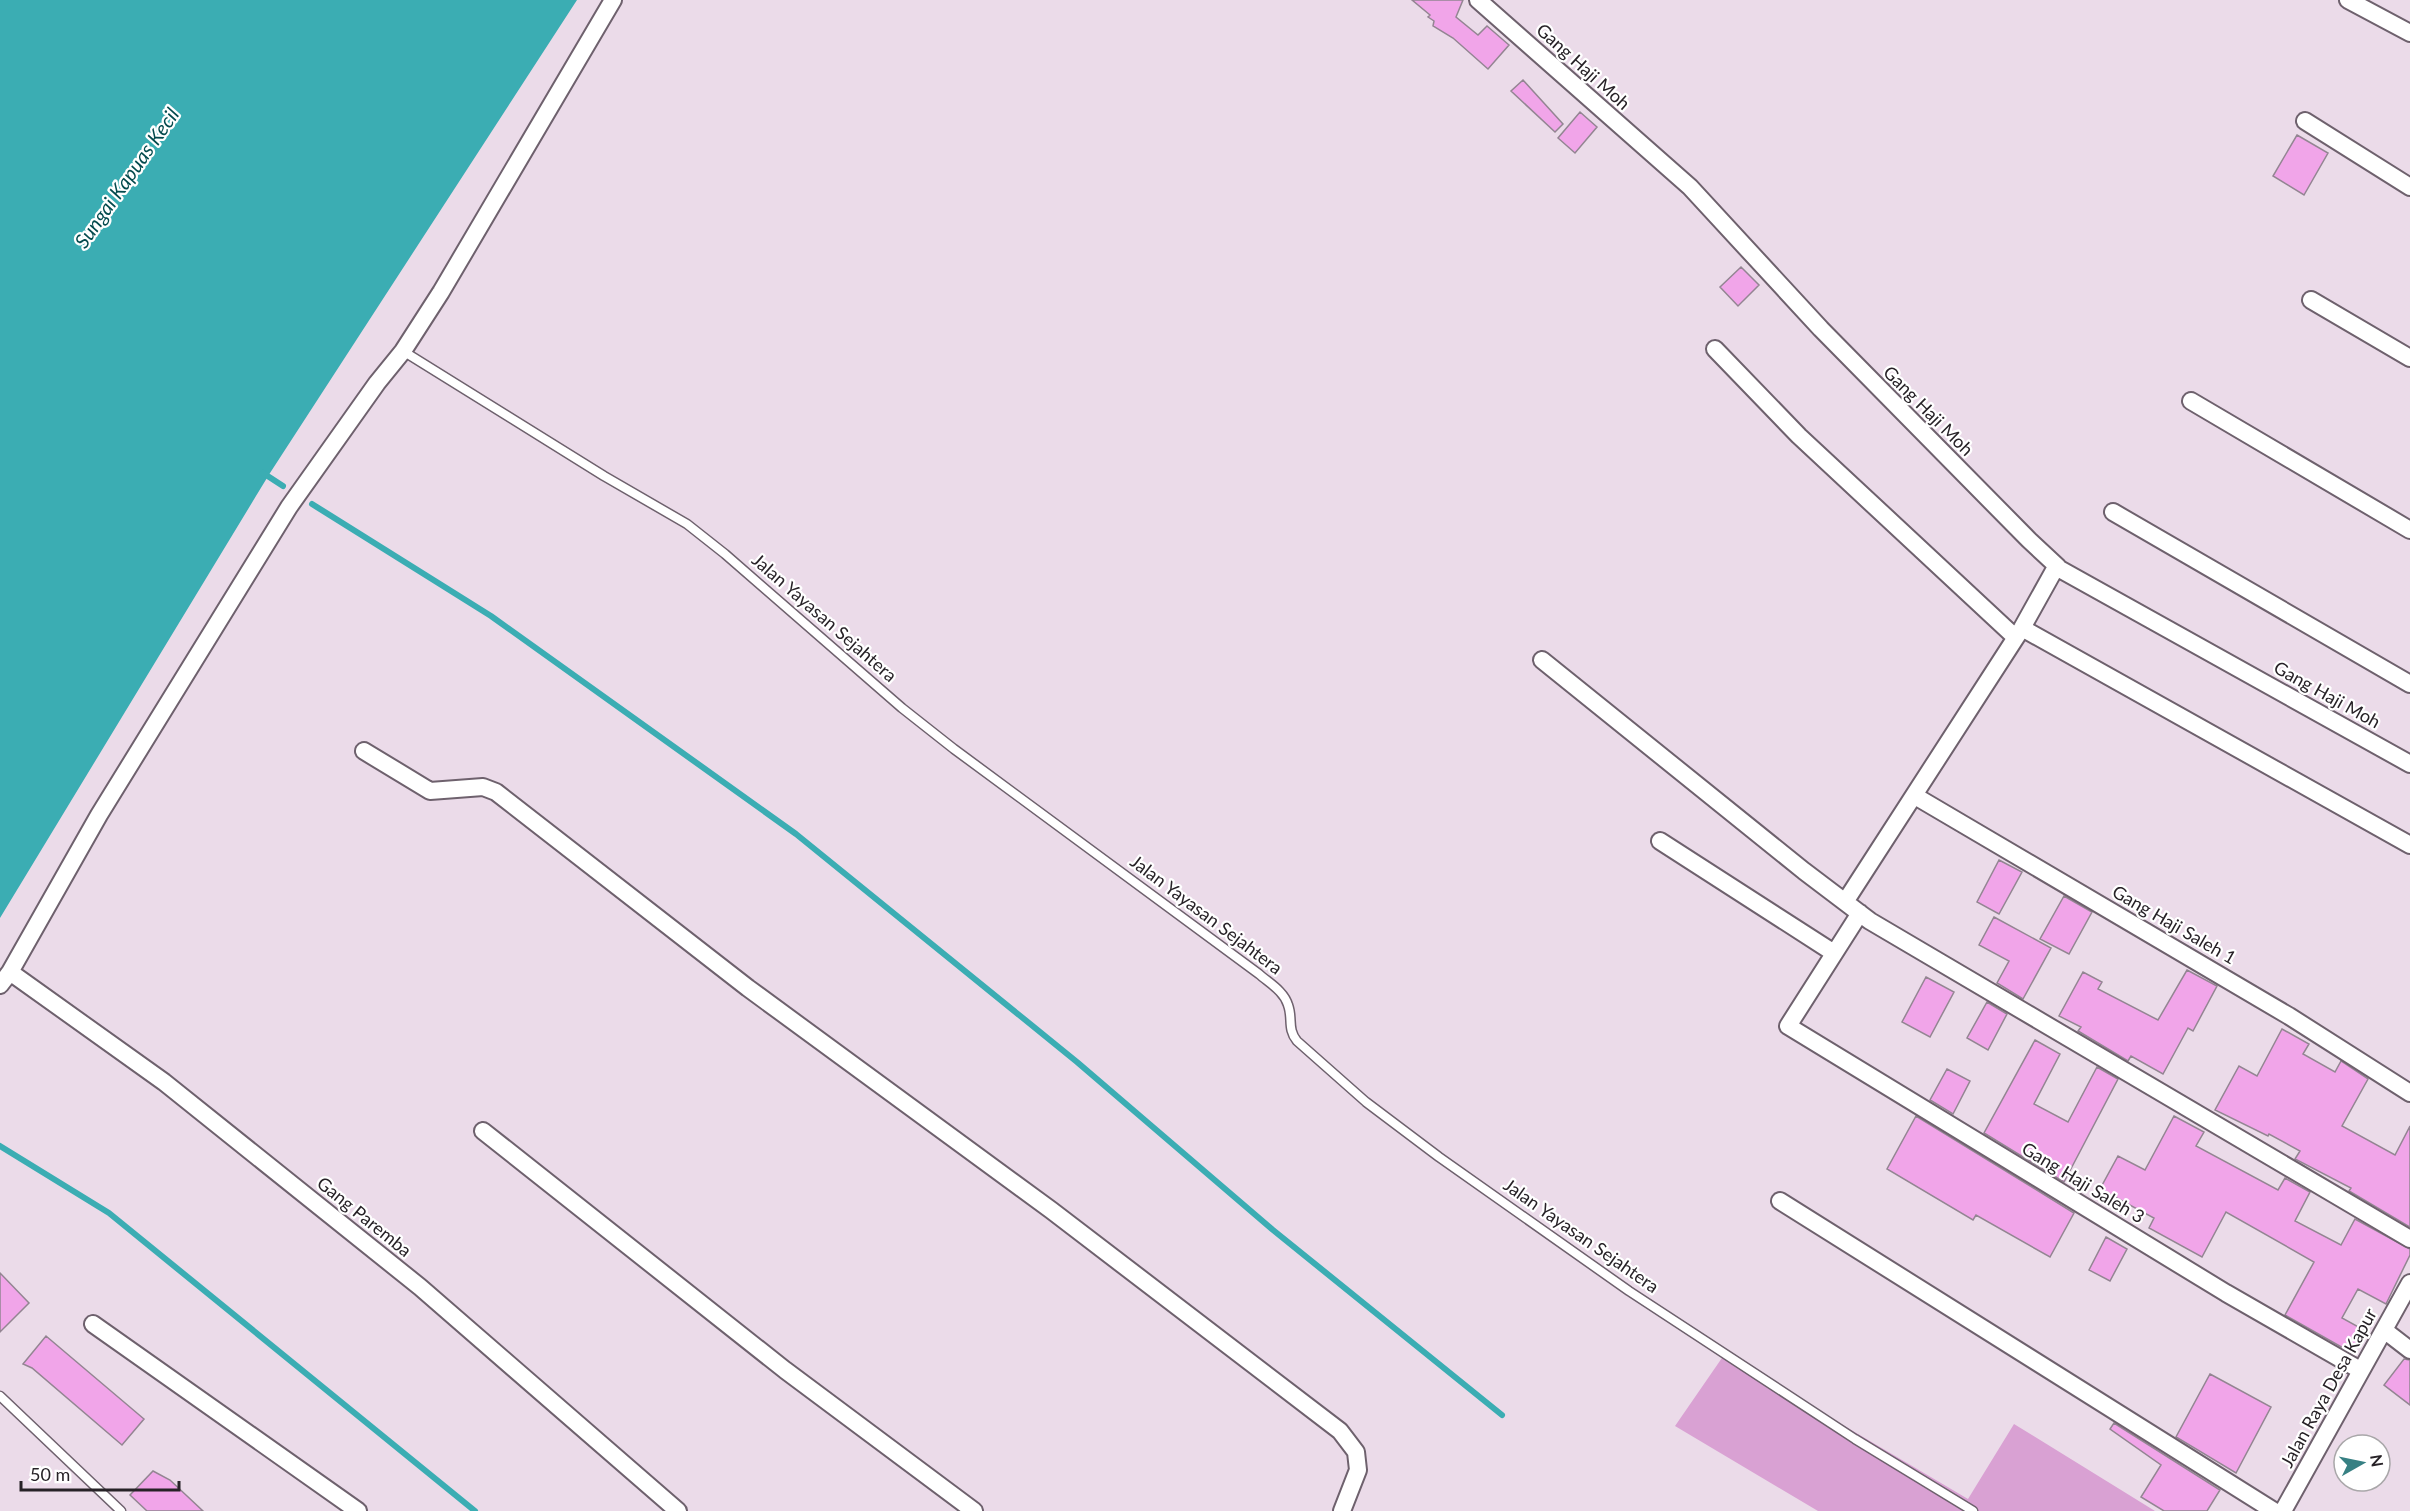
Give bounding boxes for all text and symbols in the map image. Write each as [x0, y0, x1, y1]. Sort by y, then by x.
street label: Gang Haji Moh [1532, 18, 1635, 114]
water label: Sungai Kapuas Kecil [69, 102, 184, 252]
street label: Gang Haji Moh [1879, 361, 1978, 460]
street label: Jalan Yayasan Sejahtera [748, 548, 901, 686]
street label: Gang Haji Moh [2270, 656, 2385, 732]
street label: Jalan Yayasan Sejahtera [1126, 850, 1287, 978]
street label: Gang Haji Saleh 1 [2109, 880, 2240, 968]
street label: Gang Haji Saleh 3 [2018, 1137, 2149, 1227]
street label: Gang Paremba [313, 1171, 416, 1261]
street label: Jalan Yayasan Sejahtera [1500, 1173, 1663, 1297]
street label: Jalan Raya Desa Kapur [2275, 1304, 2381, 1471]
north arrow [2332, 1433, 2392, 1493]
text: N [2367, 1453, 2388, 1468]
scale bar [21, 1454, 178, 1492]
text: 50 m [30, 1463, 70, 1485]

